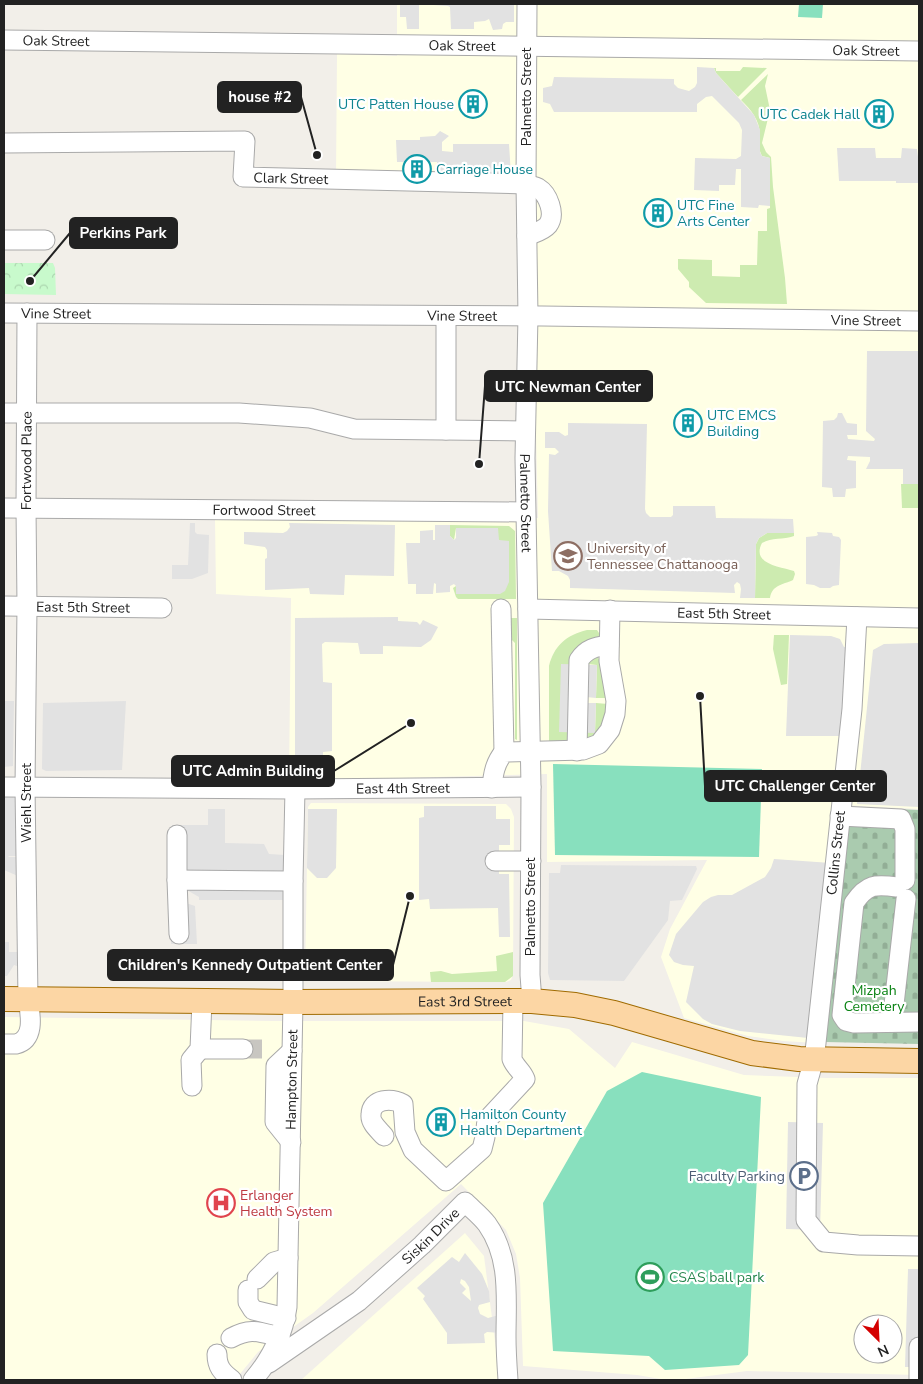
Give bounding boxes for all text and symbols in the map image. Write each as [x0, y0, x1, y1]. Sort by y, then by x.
street label: Oak Street [22, 31, 90, 51]
street label: Oak Street [428, 36, 496, 55]
street label: Oak Street [832, 40, 900, 60]
street label: Palmetto Street [517, 48, 536, 146]
callout: house #2 [218, 82, 301, 112]
text: house #2 [228, 87, 292, 107]
building icon: UTC Patten House [458, 89, 488, 119]
place label: UTC Patten House [338, 95, 454, 114]
building icon: UTC Cadek Hall [864, 99, 894, 129]
place label: UTC Cadek Hall [760, 105, 861, 124]
building icon: Carriage House [402, 154, 432, 184]
place label: Carriage House [436, 160, 533, 179]
street label: Clark Street [253, 168, 329, 189]
place label: UTC Fine Arts Center [677, 196, 749, 231]
building icon: UTC Fine Arts Center [643, 198, 673, 228]
callout: Perkins Park [70, 218, 177, 248]
text: Perkins Park [80, 223, 167, 243]
street label: Vine Street [20, 304, 91, 323]
street label: Vine Street [426, 306, 497, 325]
street label: Vine Street [830, 310, 901, 330]
callout: UTC Newman Center [485, 371, 652, 401]
text: UTC Newman Center [495, 377, 641, 397]
place label: UTC EMCS Building [707, 406, 776, 441]
building icon: UTC EMCS Building [673, 408, 703, 438]
street label: Fortwood Place [16, 411, 36, 510]
street label: Palmetto Street [515, 453, 536, 553]
street label: Fortwood Street [212, 500, 316, 520]
place label: University of Tennessee Chattanooga [587, 539, 738, 574]
school or university icon: University of Tennessee Chattanooga [553, 541, 583, 571]
street label: East 5th Street [36, 597, 130, 617]
street label: East 5th Street [677, 603, 771, 624]
callout: UTC Admin Building [172, 756, 334, 786]
text: UTC Admin Building [182, 761, 324, 781]
street label: Wiehl Street [17, 763, 36, 843]
callout: UTC Challenger Center [705, 771, 886, 801]
text: UTC Challenger Center [715, 776, 876, 796]
street label: East 4th Street [356, 778, 450, 798]
street label: Collins Street [822, 810, 850, 896]
street label: Palmetto Street [521, 858, 540, 956]
callout: Children's Kennedy Outpatient Center [108, 950, 393, 980]
text: Children's Kennedy Outpatient Center [118, 955, 382, 975]
park label: Mizpah Cemetery [844, 981, 905, 1016]
street label: East 3rd Street [418, 992, 512, 1011]
street label: Hampton Street [281, 1029, 302, 1130]
place label: Hamilton County Health Department [460, 1105, 582, 1140]
building icon: Hamilton County Health Department [426, 1107, 456, 1137]
parking icon: Faculty Parking [789, 1161, 819, 1191]
place label: Faculty Parking [689, 1167, 785, 1186]
place label: Erlanger Health System [240, 1186, 333, 1221]
hospital icon: Erlanger Health System [206, 1188, 236, 1218]
street label: Siskin Drive [397, 1203, 464, 1268]
sports icon: CSAS ball park [635, 1262, 665, 1292]
place label: CSAS ball park [669, 1268, 765, 1287]
north arrow [853, 1314, 903, 1364]
text: N [874, 1340, 892, 1361]

